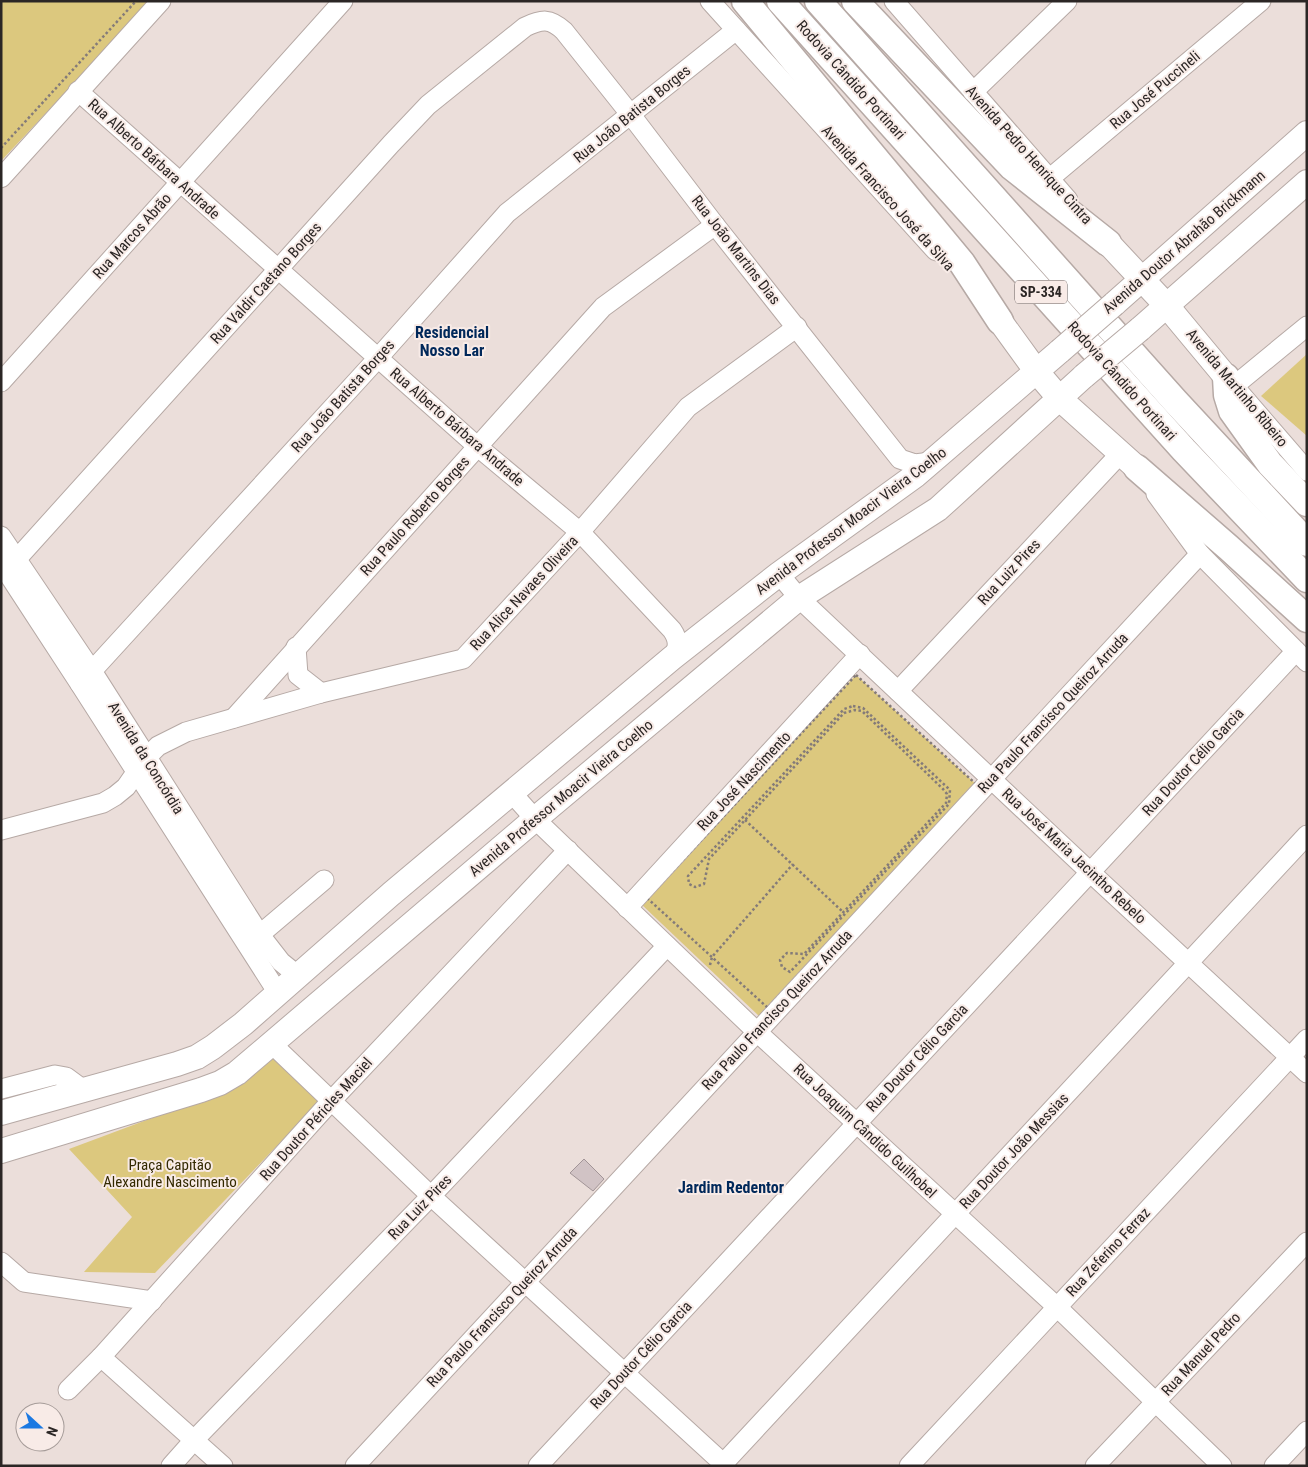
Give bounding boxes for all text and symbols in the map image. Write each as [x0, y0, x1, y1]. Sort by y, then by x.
street label: Rodovia Cândido Portinari [793, 17, 909, 143]
street label: Rua José Puccineli [1106, 47, 1204, 133]
street label: Rua João Batista Borges [570, 61, 694, 167]
street label: Avenida Pedro Henrique Cintra [962, 82, 1096, 228]
street label: Rua Alberto Bárbara Andrade [84, 95, 224, 223]
street label: Avenida Francisco José da Silva [818, 122, 958, 274]
street label: Avenida Doutor Abrahão Brickmann [1099, 167, 1269, 317]
street label: Rua Marcos Abrão [89, 190, 175, 282]
street label: Rua João Martins Dias [688, 192, 784, 308]
street label: Rua Valdir Caetano Borges [207, 218, 325, 348]
road number: SP-334 [1015, 280, 1067, 304]
street label: Rodovia Cândido Portinari [1064, 318, 1180, 444]
district label: Residencial Nosso Lar [415, 323, 489, 360]
street label: Avenida Martinho Ribeiro [1182, 325, 1292, 451]
street label: Rua João Batista Borges [288, 336, 398, 456]
street label: Rua Alberto Bárbara Andrade [386, 364, 528, 490]
street label: Avenida Professor Moacir Vieira Coelho [752, 443, 950, 599]
street label: Rua Paulo Roberto Borges [357, 452, 473, 579]
street label: Rua Alice Navaes Oliveira [466, 532, 582, 654]
street label: Rua Luiz Pires [974, 535, 1044, 609]
street label: Rua Paulo Francisco Queiroz Arruda [974, 629, 1132, 797]
street label: Avenida da Concórdia [104, 699, 188, 817]
street label: Rua Doutor Célio Garcia [1139, 705, 1247, 819]
street label: Avenida Professor Moacir Vieira Coelho [465, 716, 657, 880]
street label: Rua José Nascimento [693, 728, 795, 834]
street label: Rua José Maria Jacintho Rebelo [998, 785, 1150, 927]
street label: Rua Paulo Francisco Queiroz Arruda [698, 926, 856, 1094]
street label: Rua Doutor Célio Garcia [863, 1001, 971, 1115]
street label: Rua Doutor Péricles Maciel [256, 1054, 376, 1184]
street label: Rua Joaquim Cândido Guilhobel [790, 1060, 940, 1202]
street label: Rua Doutor João Messias [956, 1089, 1072, 1213]
park label: Praça Capitão Alexandre Nascimento [103, 1156, 237, 1191]
street label: Rua Luiz Pires [385, 1171, 456, 1243]
district label: Jardim Redentor [678, 1178, 784, 1197]
street label: Rua Zeferino Ferraz [1062, 1204, 1154, 1300]
street label: Rua Paulo Francisco Queiroz Arruda [423, 1223, 581, 1391]
street label: Rua Doutor Célio Garcia [587, 1298, 695, 1412]
street label: Rua Manuel Pedro [1158, 1309, 1244, 1399]
north arrow [15, 1402, 65, 1452]
text: N [43, 1425, 61, 1439]

